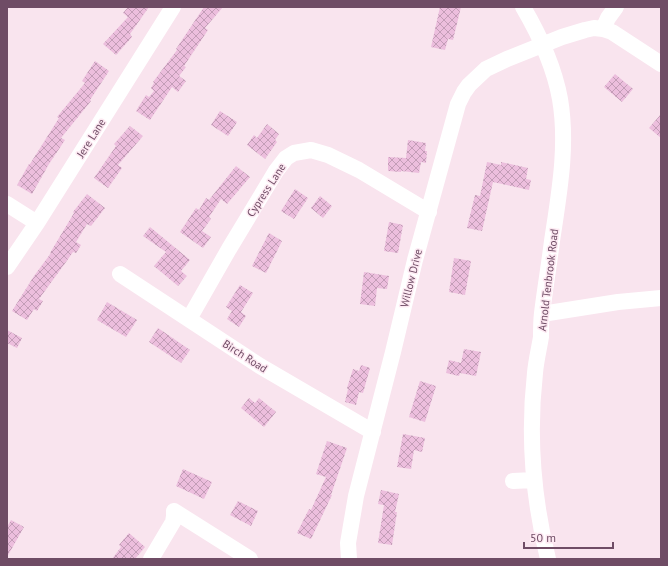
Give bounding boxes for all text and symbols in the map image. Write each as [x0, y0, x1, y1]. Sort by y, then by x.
street label: Jere Lane [73, 115, 109, 161]
street label: Cypress Lane [244, 160, 289, 219]
street label: Arnold Tenbrook Road [535, 228, 561, 332]
street label: Willow Drive [397, 247, 425, 309]
street label: Birch Road [220, 336, 270, 376]
scale bar [524, 524, 613, 550]
text: 50 m [530, 530, 556, 545]

